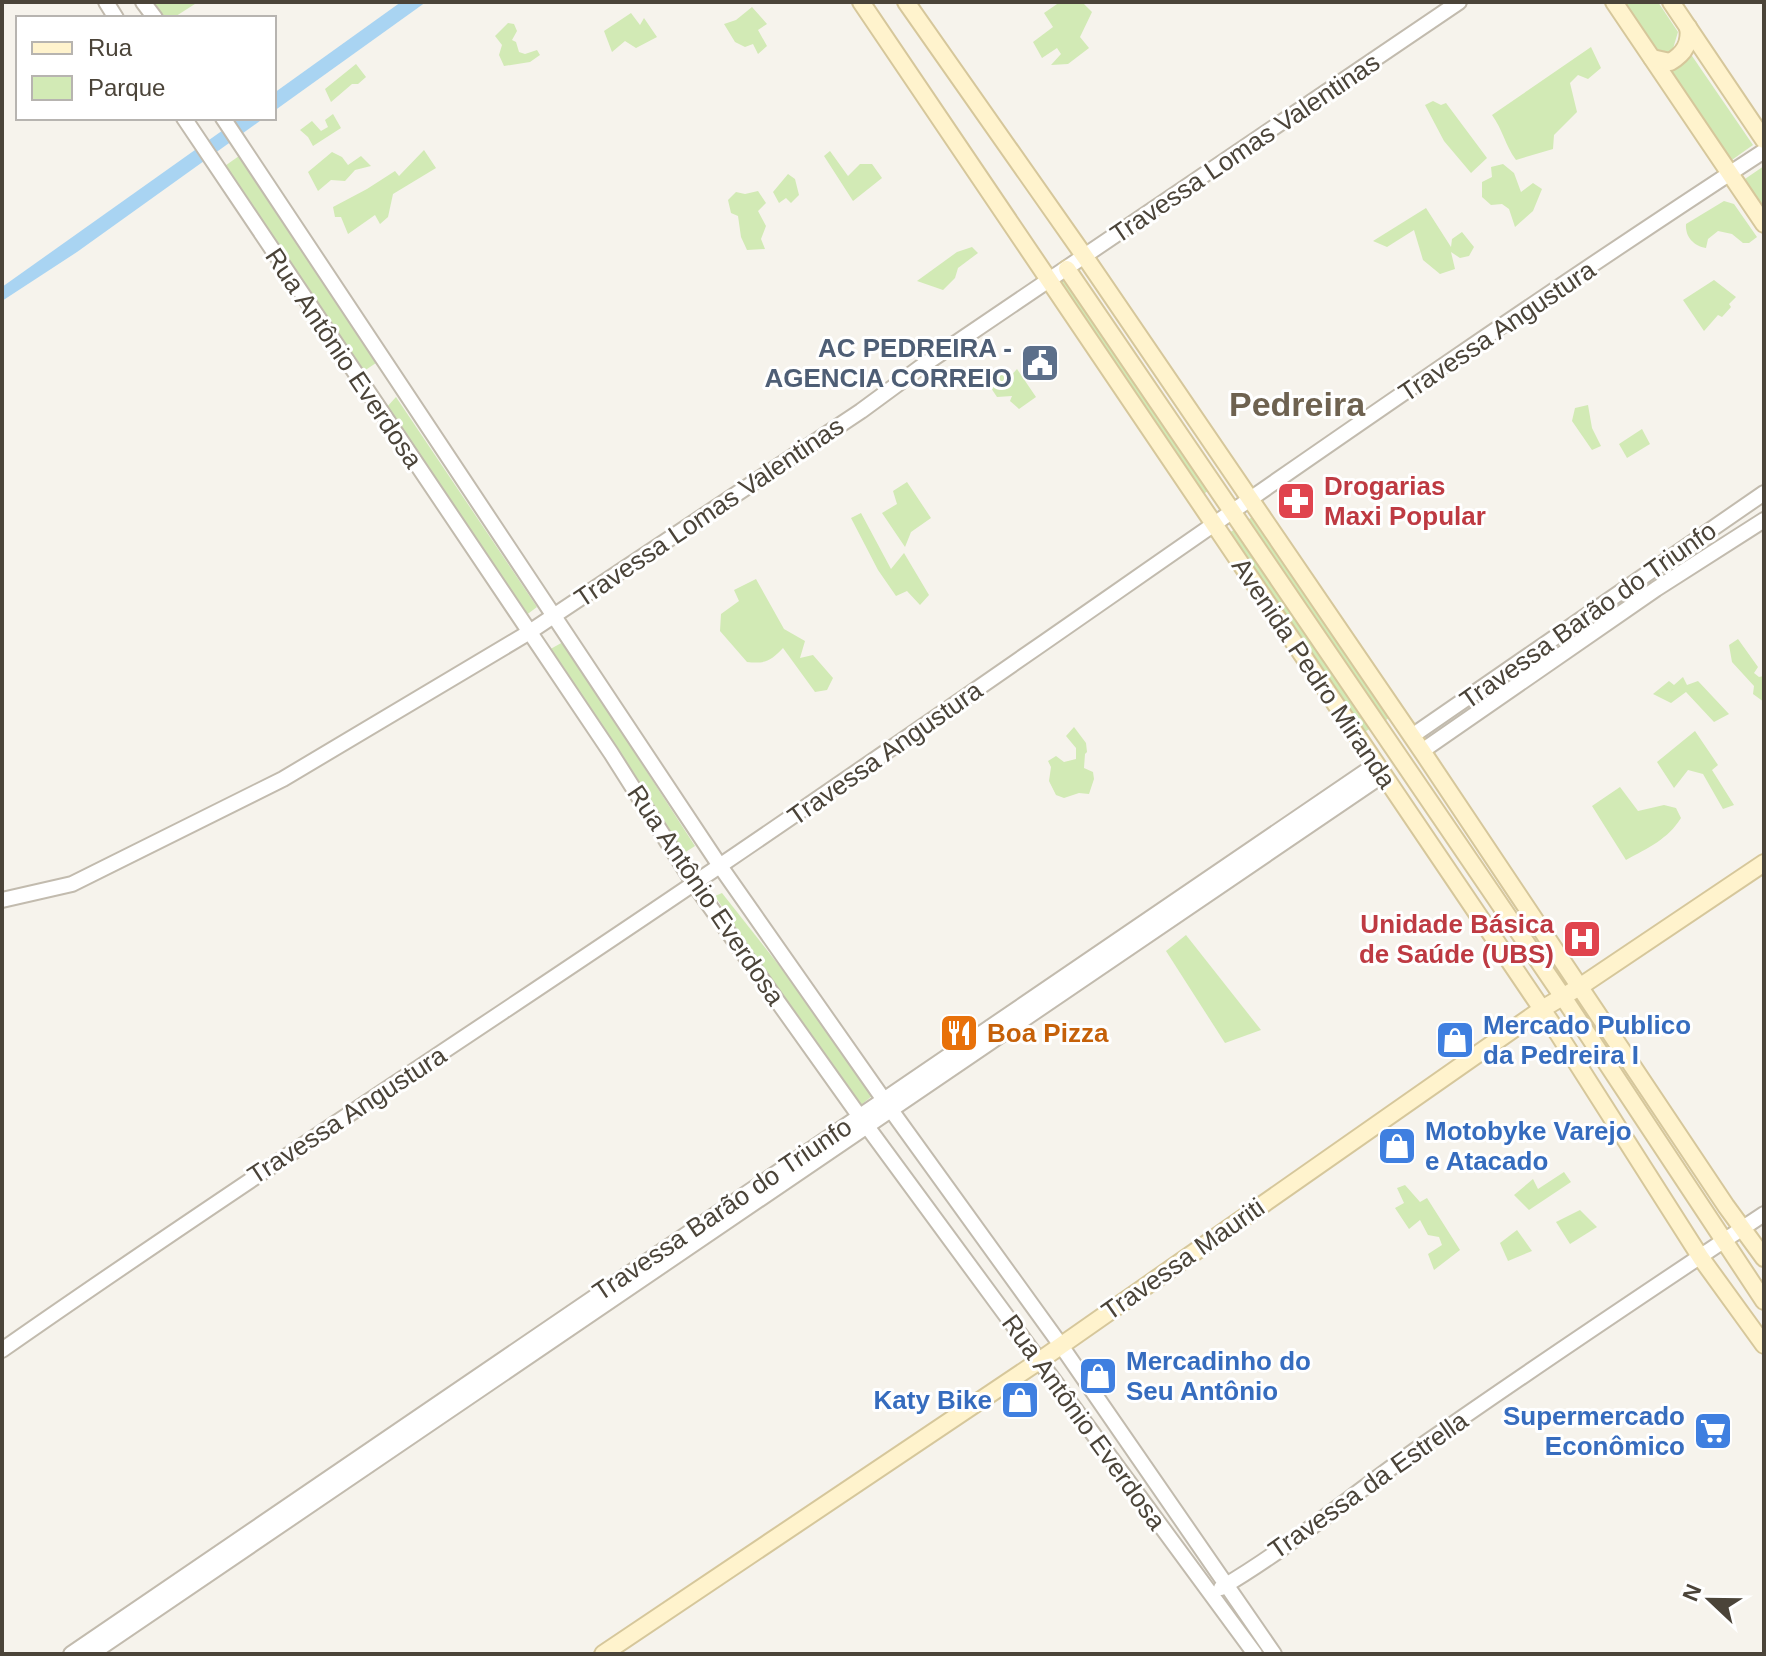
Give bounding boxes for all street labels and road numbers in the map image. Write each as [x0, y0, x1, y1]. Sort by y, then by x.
street label: Travessa Lomas Valentinas [1105, 47, 1385, 249]
street label: Rua Antônio Everdosa [259, 242, 429, 474]
street label: Travessa Angustura [1393, 254, 1601, 408]
street label: Travessa Lomas Valentinas [569, 411, 849, 613]
street label: Travessa Barão do Triunfo [1454, 515, 1722, 715]
street label: Avenida Pedro Miranda [1226, 552, 1403, 794]
street label: Travessa Angustura [782, 674, 988, 831]
street label: Rua Antônio Everdosa [621, 779, 791, 1011]
street label: Travessa Angustura [242, 1039, 452, 1190]
street label: Travessa Barão do Triunfo [587, 1111, 857, 1307]
street label: Travessa Mauriti [1096, 1192, 1270, 1326]
street label: Rua Antônio Everdosa [996, 1309, 1172, 1536]
street label: Travessa da Estrella [1263, 1405, 1474, 1565]

